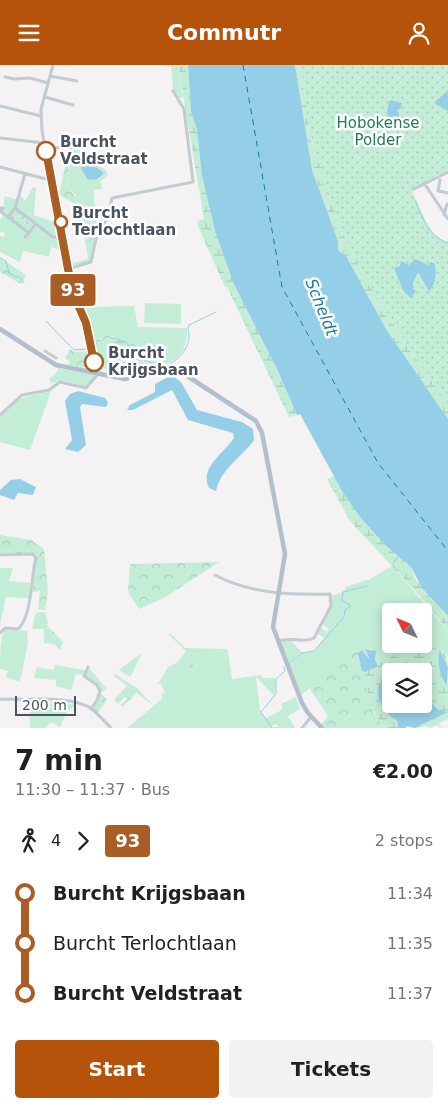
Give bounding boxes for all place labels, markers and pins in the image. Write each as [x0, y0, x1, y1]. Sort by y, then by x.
place label: Burcht Veldstraat [60, 133, 148, 168]
marker: Burcht Veldstraat [36, 141, 56, 161]
place label: Burcht Terlochtlaan [72, 204, 176, 239]
marker: Burcht Terlochtlaan [54, 215, 68, 229]
place label: Burcht Krijgsbaan [108, 344, 199, 379]
marker: Burcht Krijgsbaan [84, 352, 104, 372]

